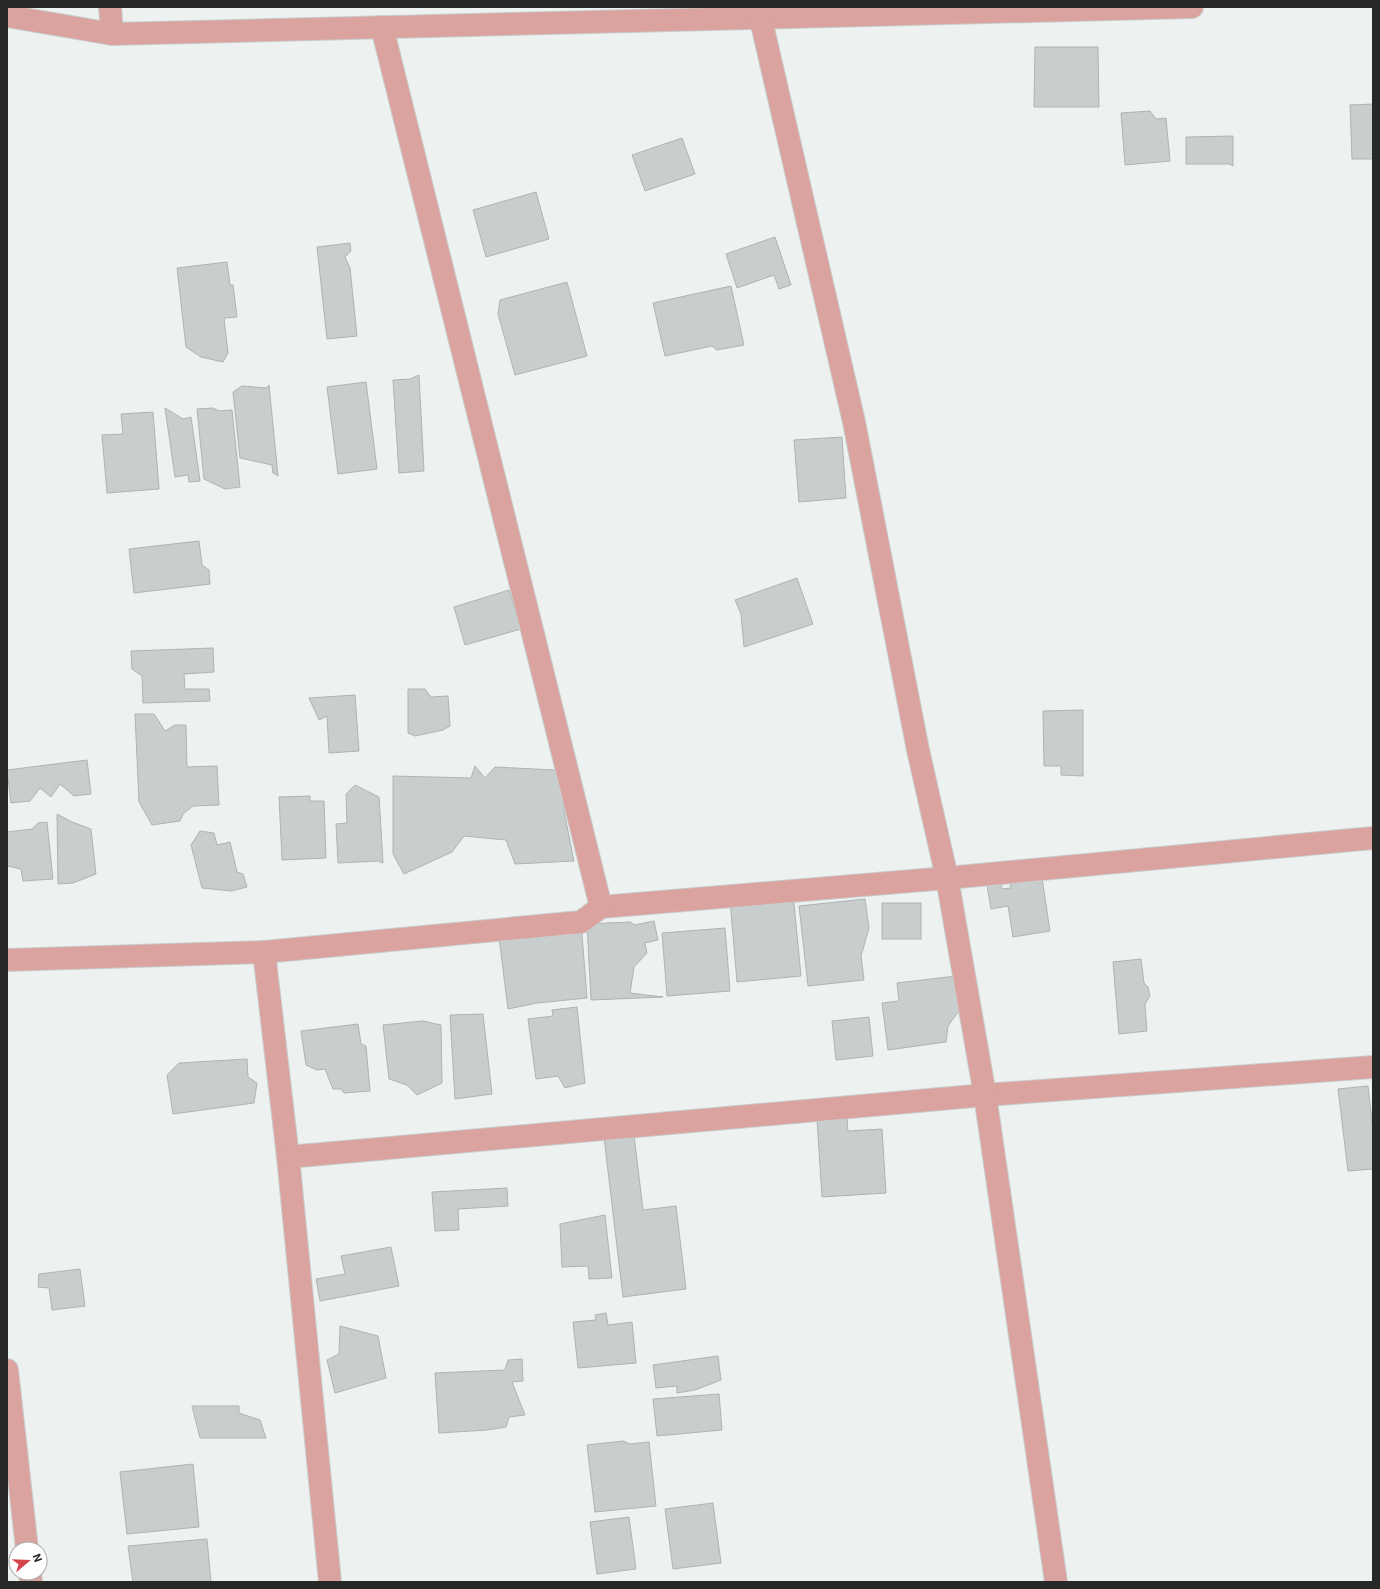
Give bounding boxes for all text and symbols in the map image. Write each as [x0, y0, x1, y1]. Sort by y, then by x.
north arrow [8, 1541, 48, 1581]
text: N [30, 1552, 44, 1564]

